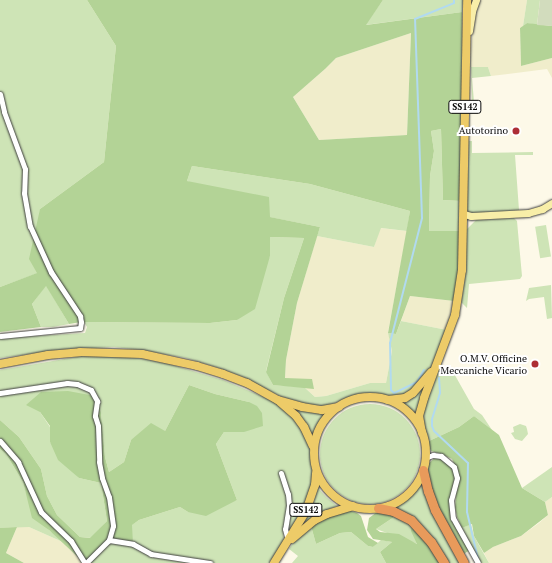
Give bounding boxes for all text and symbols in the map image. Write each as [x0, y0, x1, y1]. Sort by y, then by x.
road number: SS142 [448, 100, 482, 114]
place label: Autotorino [459, 125, 508, 137]
marker: Autotorino [511, 126, 521, 136]
place label: O.M.V. Officine Meccaniche Vicario [440, 352, 527, 376]
marker: O.M.V. Officine Meccaniche Vicario [530, 359, 540, 369]
road number: SS142 [289, 503, 323, 517]

